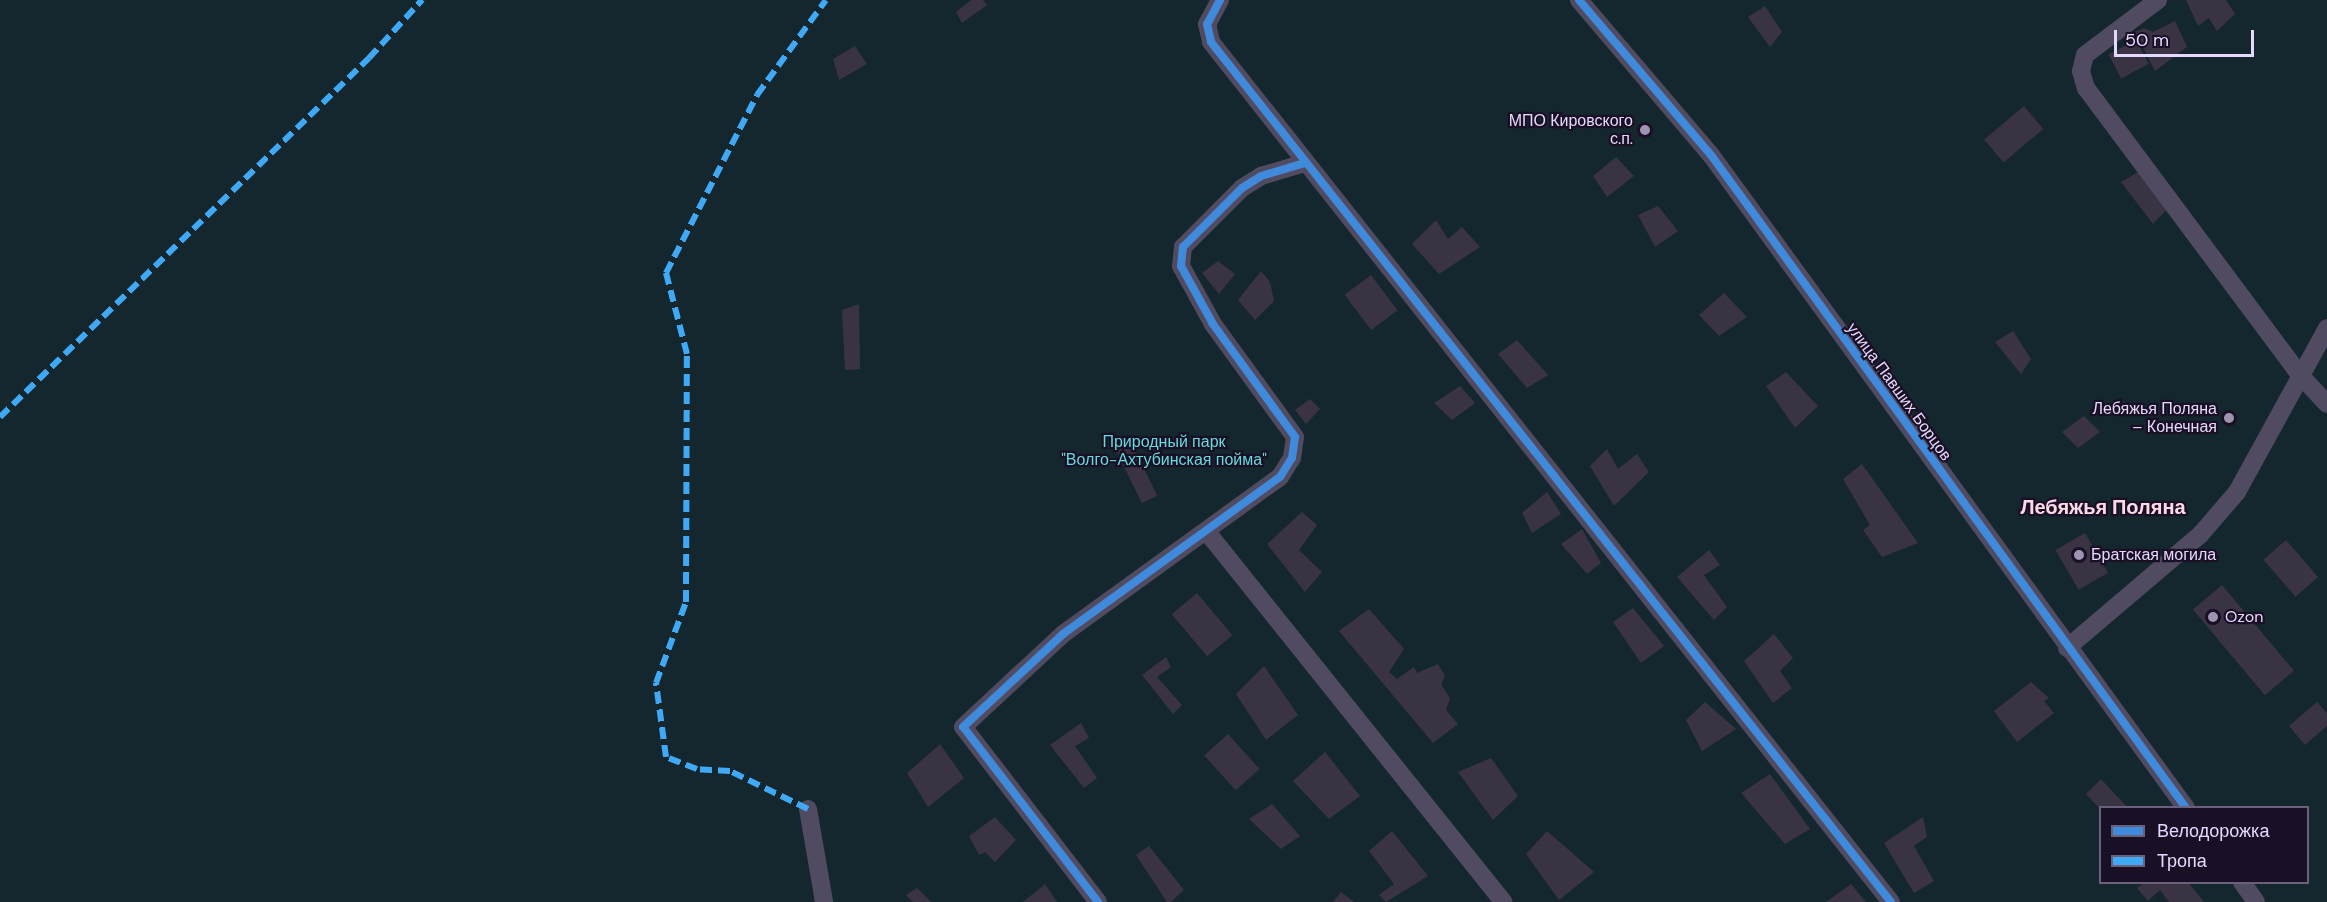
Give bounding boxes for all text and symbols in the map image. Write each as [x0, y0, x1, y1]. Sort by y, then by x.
scale bar [2117, 18, 2256, 56]
text: 50 m [2125, 28, 2169, 52]
place label: МПО Кировского с.п. [1509, 111, 1633, 149]
marker: МПО Кировского с.п. [1638, 123, 1652, 137]
street label: улица Павших Борцов [1842, 319, 1956, 465]
place label: Лебяжья Поляна – Конечная [2093, 399, 2217, 437]
marker: Лебяжья Поляна – Конечная [2222, 411, 2236, 425]
park label: Природный парк "Волго-Ахтубинская пойма" [1061, 432, 1267, 470]
district label: Лебяжья Поляна [2020, 495, 2186, 519]
place label: Братская могила [2091, 545, 2216, 565]
marker: Братская могила [2072, 548, 2086, 562]
place label: Ozon [2225, 607, 2263, 627]
marker: Ozon [2206, 610, 2220, 624]
legend [2099, 806, 2309, 884]
text: Велодорожка [2157, 819, 2269, 843]
text: Тропа [2157, 849, 2207, 873]

